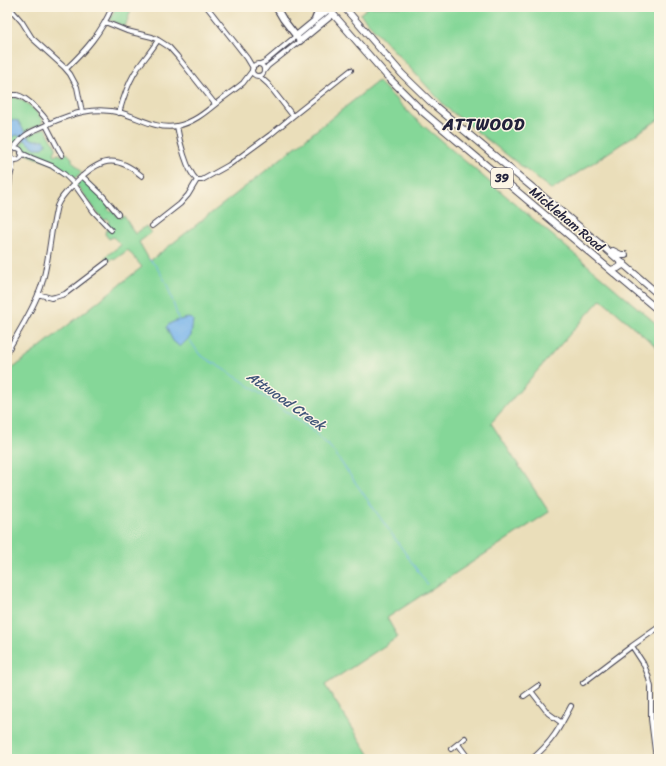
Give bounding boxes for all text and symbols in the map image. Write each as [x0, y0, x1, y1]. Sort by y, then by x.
district label: ATTWOOD [442, 109, 525, 139]
road number: 39 [491, 168, 513, 188]
street label: Mickleham Road [524, 180, 611, 258]
water label: Attwood Creek [241, 364, 332, 438]

